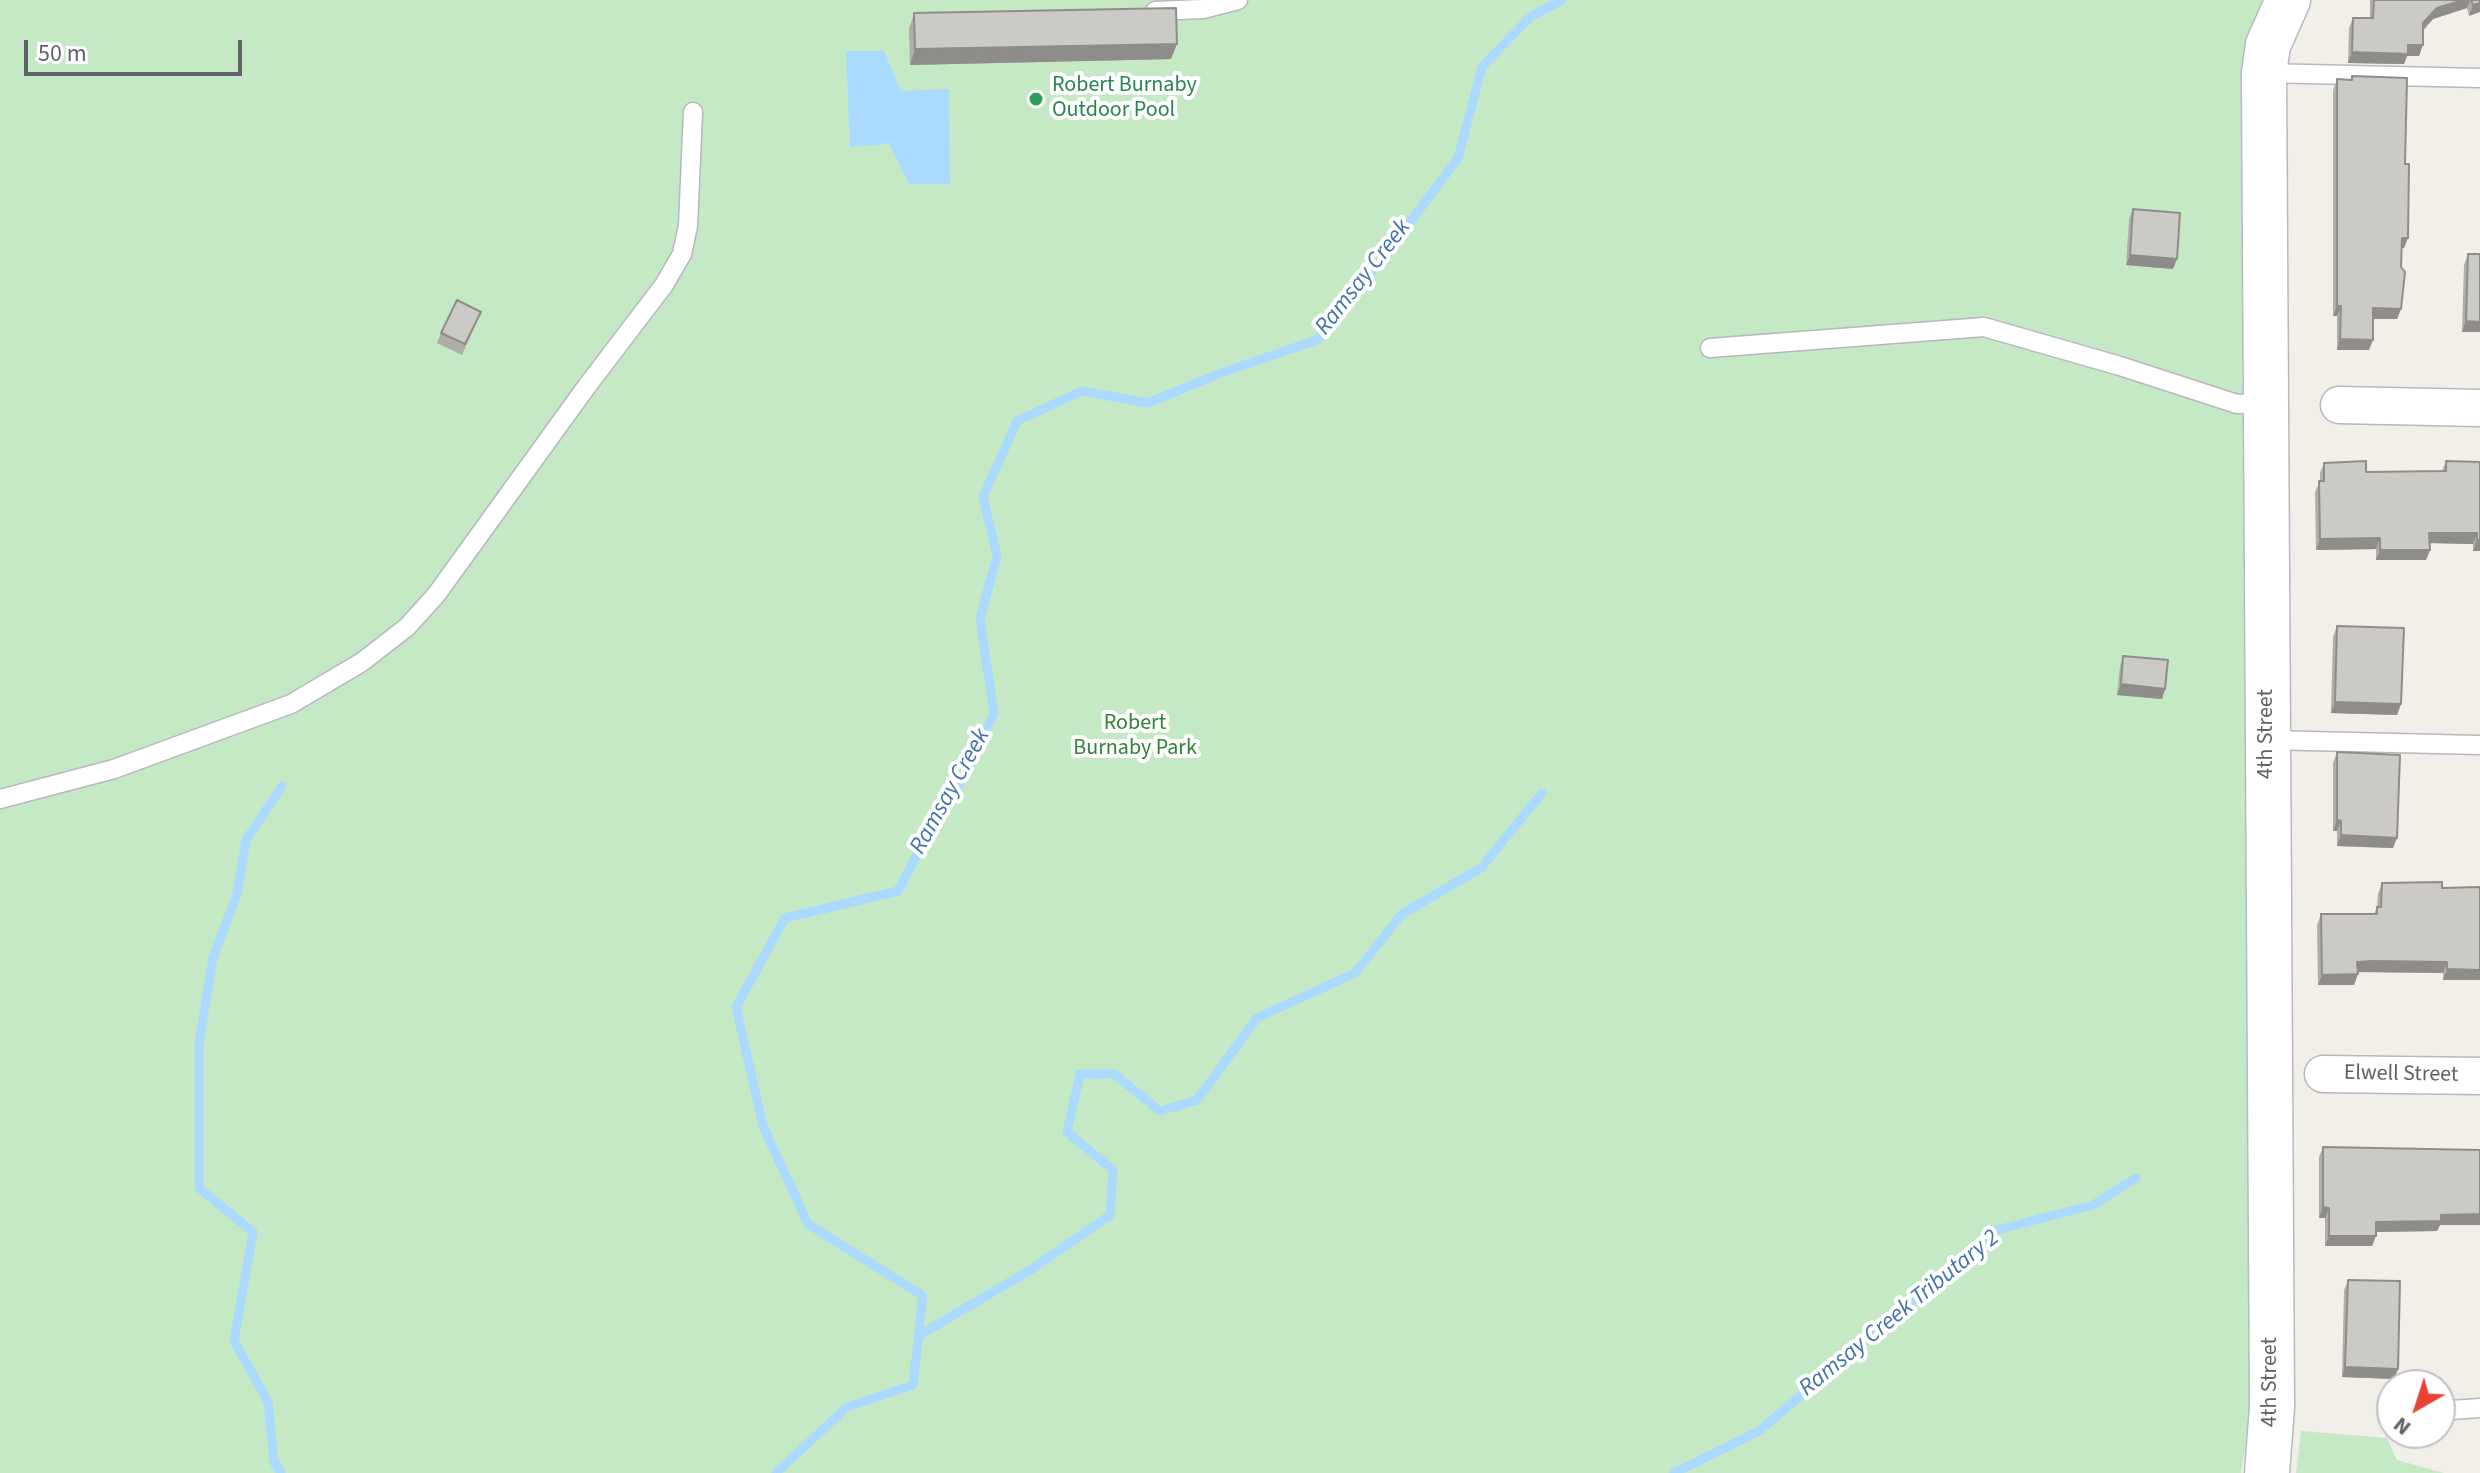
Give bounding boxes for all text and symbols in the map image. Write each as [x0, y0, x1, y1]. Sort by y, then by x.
scale bar [28, 24, 246, 74]
text: 50 m [38, 36, 87, 71]
place label: Robert Burnaby Outdoor Pool [1052, 73, 1197, 124]
marker: Robert Burnaby Outdoor Pool [1027, 90, 1045, 108]
water label: Ramsay Creek [1310, 214, 1418, 342]
street label: 4th Street [2254, 689, 2280, 779]
park label: Robert Burnaby Park [1073, 711, 1197, 762]
water label: Ramsay Creek [905, 724, 997, 860]
street label: Elwell Street [2343, 1061, 2459, 1089]
water label: Ramsay Creek Tributary 2 [1794, 1224, 2006, 1404]
street label: 4th Street [2258, 1337, 2284, 1427]
north arrow [2376, 1369, 2456, 1449]
text: N [2386, 1409, 2418, 1443]

